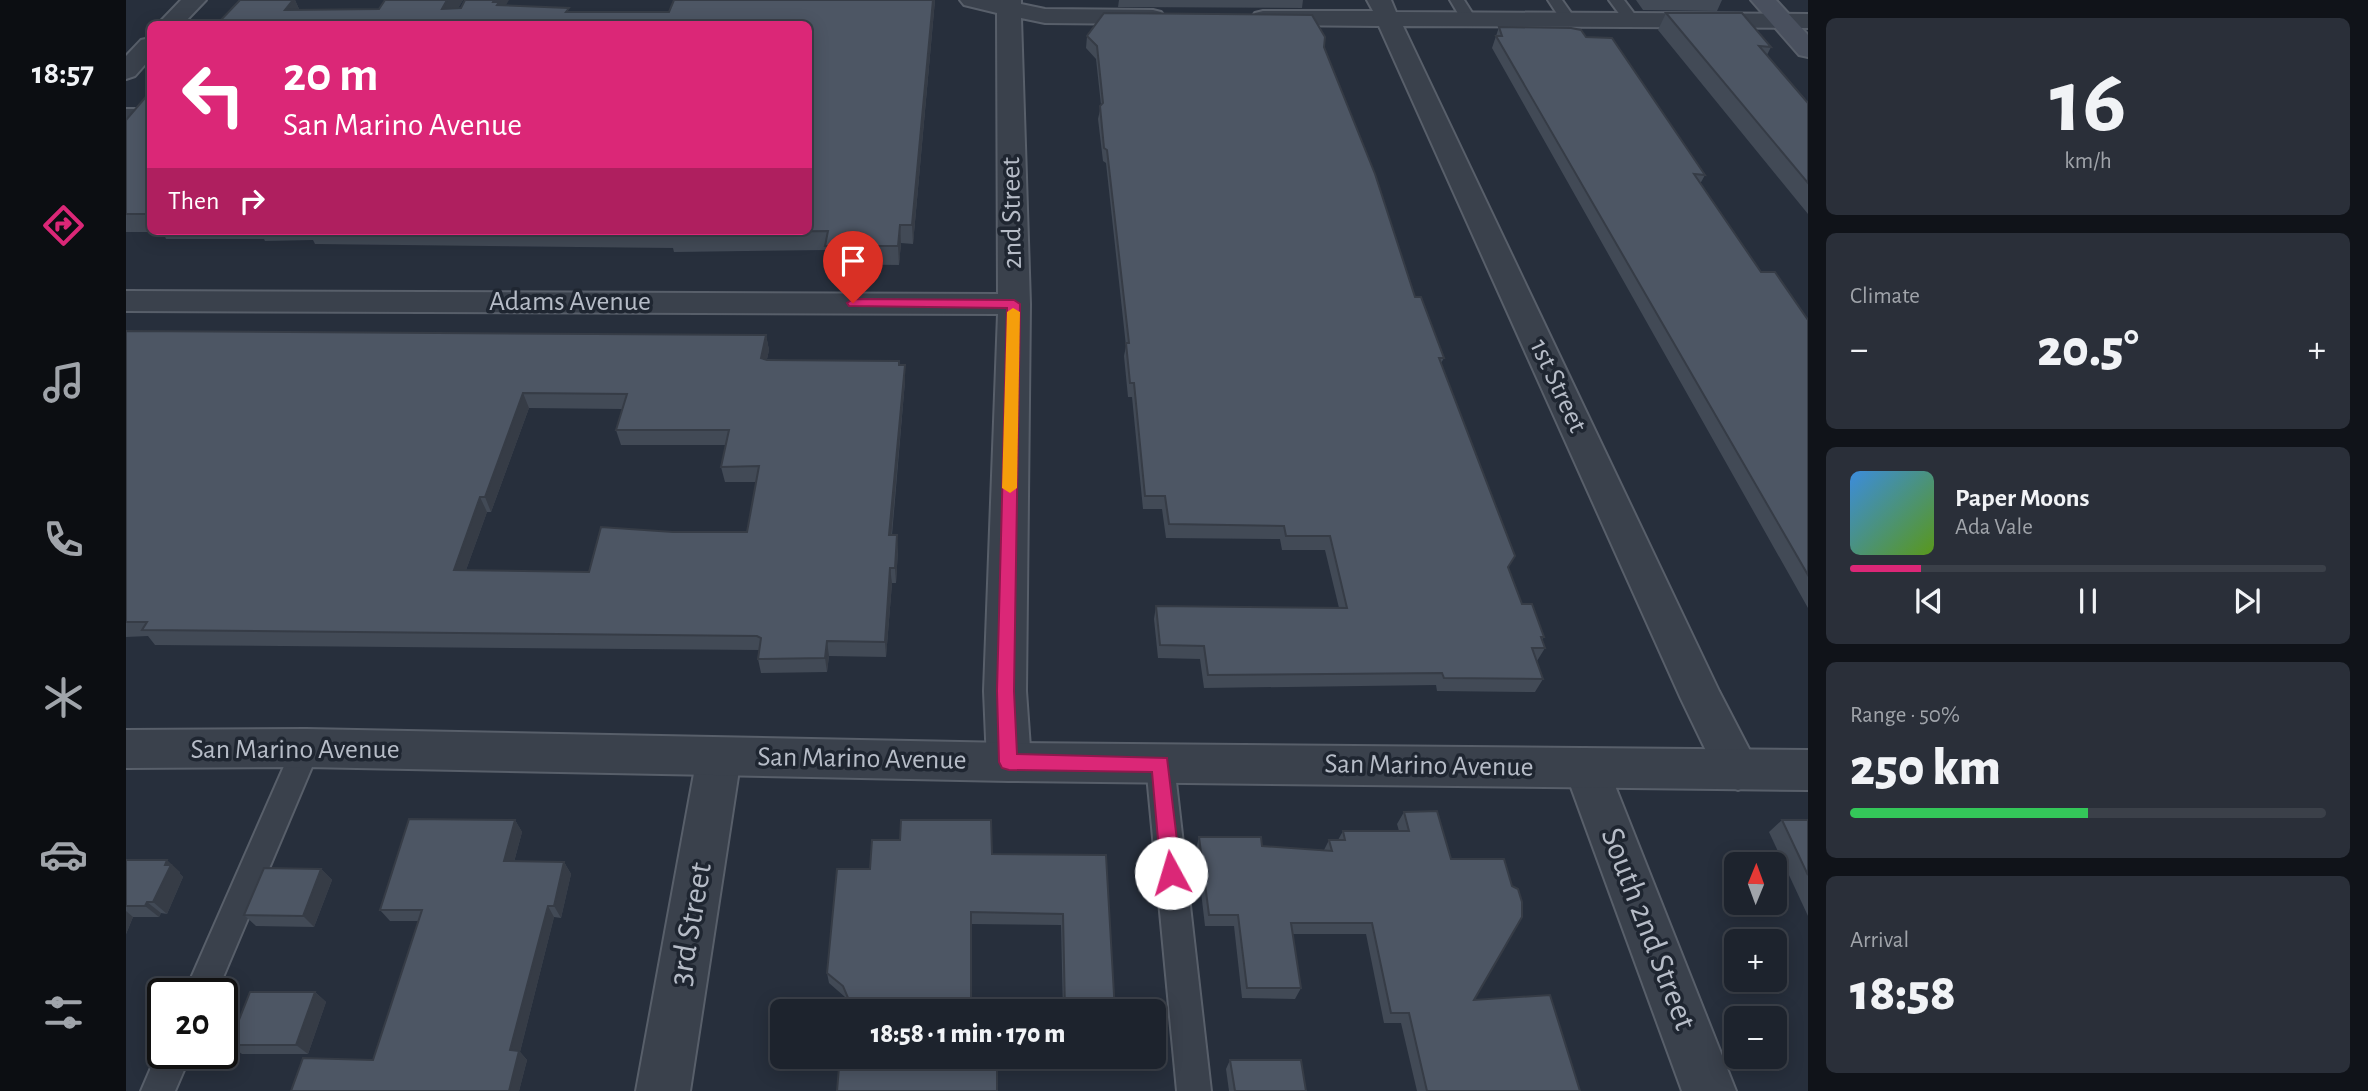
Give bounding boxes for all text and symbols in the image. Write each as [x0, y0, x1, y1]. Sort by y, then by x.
icon: left [168, 49, 259, 140]
text: 20 m [283, 51, 379, 100]
text: 18:57 [32, 57, 94, 89]
text: 16 [2050, 57, 2126, 148]
text: San Marino Avenue [283, 109, 522, 141]
text: km/h [2064, 150, 2112, 173]
street label: 2nd Street [997, 157, 1027, 269]
icon: right [233, 182, 271, 220]
text: Then [168, 188, 219, 214]
icon: directions [39, 201, 88, 250]
pin [823, 231, 883, 303]
icon: arrive [834, 242, 872, 280]
text: Climate [1850, 285, 1920, 308]
street label: Adams Avenue [489, 288, 651, 316]
text: 20.5° [2037, 323, 2139, 375]
text: − [1850, 331, 1868, 369]
text: + [2308, 331, 2326, 369]
street label: 1st Street [1524, 335, 1592, 437]
icon: music [39, 358, 88, 407]
text: Paper Moons [1955, 485, 2090, 511]
icon: phone [39, 515, 88, 564]
text: Ada Vale [1955, 516, 2033, 539]
icon: previous [1910, 582, 1948, 620]
icon: pause [2069, 582, 2107, 620]
icon: next [2228, 582, 2266, 620]
icon: climate [39, 673, 88, 722]
text: Range · 50% [1850, 704, 1960, 727]
street label: San Marino Avenue [190, 736, 400, 764]
text: 250 km [1850, 742, 2001, 794]
street label: San Marino Avenue [757, 743, 967, 775]
street label: San Marino Avenue [1324, 750, 1534, 782]
street label: South 2nd Street [1594, 823, 1702, 1035]
icon: car [39, 830, 88, 879]
position arrow [1134, 836, 1208, 910]
north arrow [1724, 852, 1787, 915]
map controls [1724, 852, 1787, 1069]
street label: 3rd Street [664, 859, 718, 988]
button: + [1724, 929, 1787, 992]
text: Arrival [1850, 929, 1909, 952]
text: 18:58 [1850, 967, 1956, 1019]
speed limit sign: 20 [147, 978, 238, 1069]
icon: filters [39, 988, 88, 1037]
button: − [1724, 1006, 1787, 1069]
text: 18:58 · 1 min · 170 m [871, 1021, 1065, 1047]

